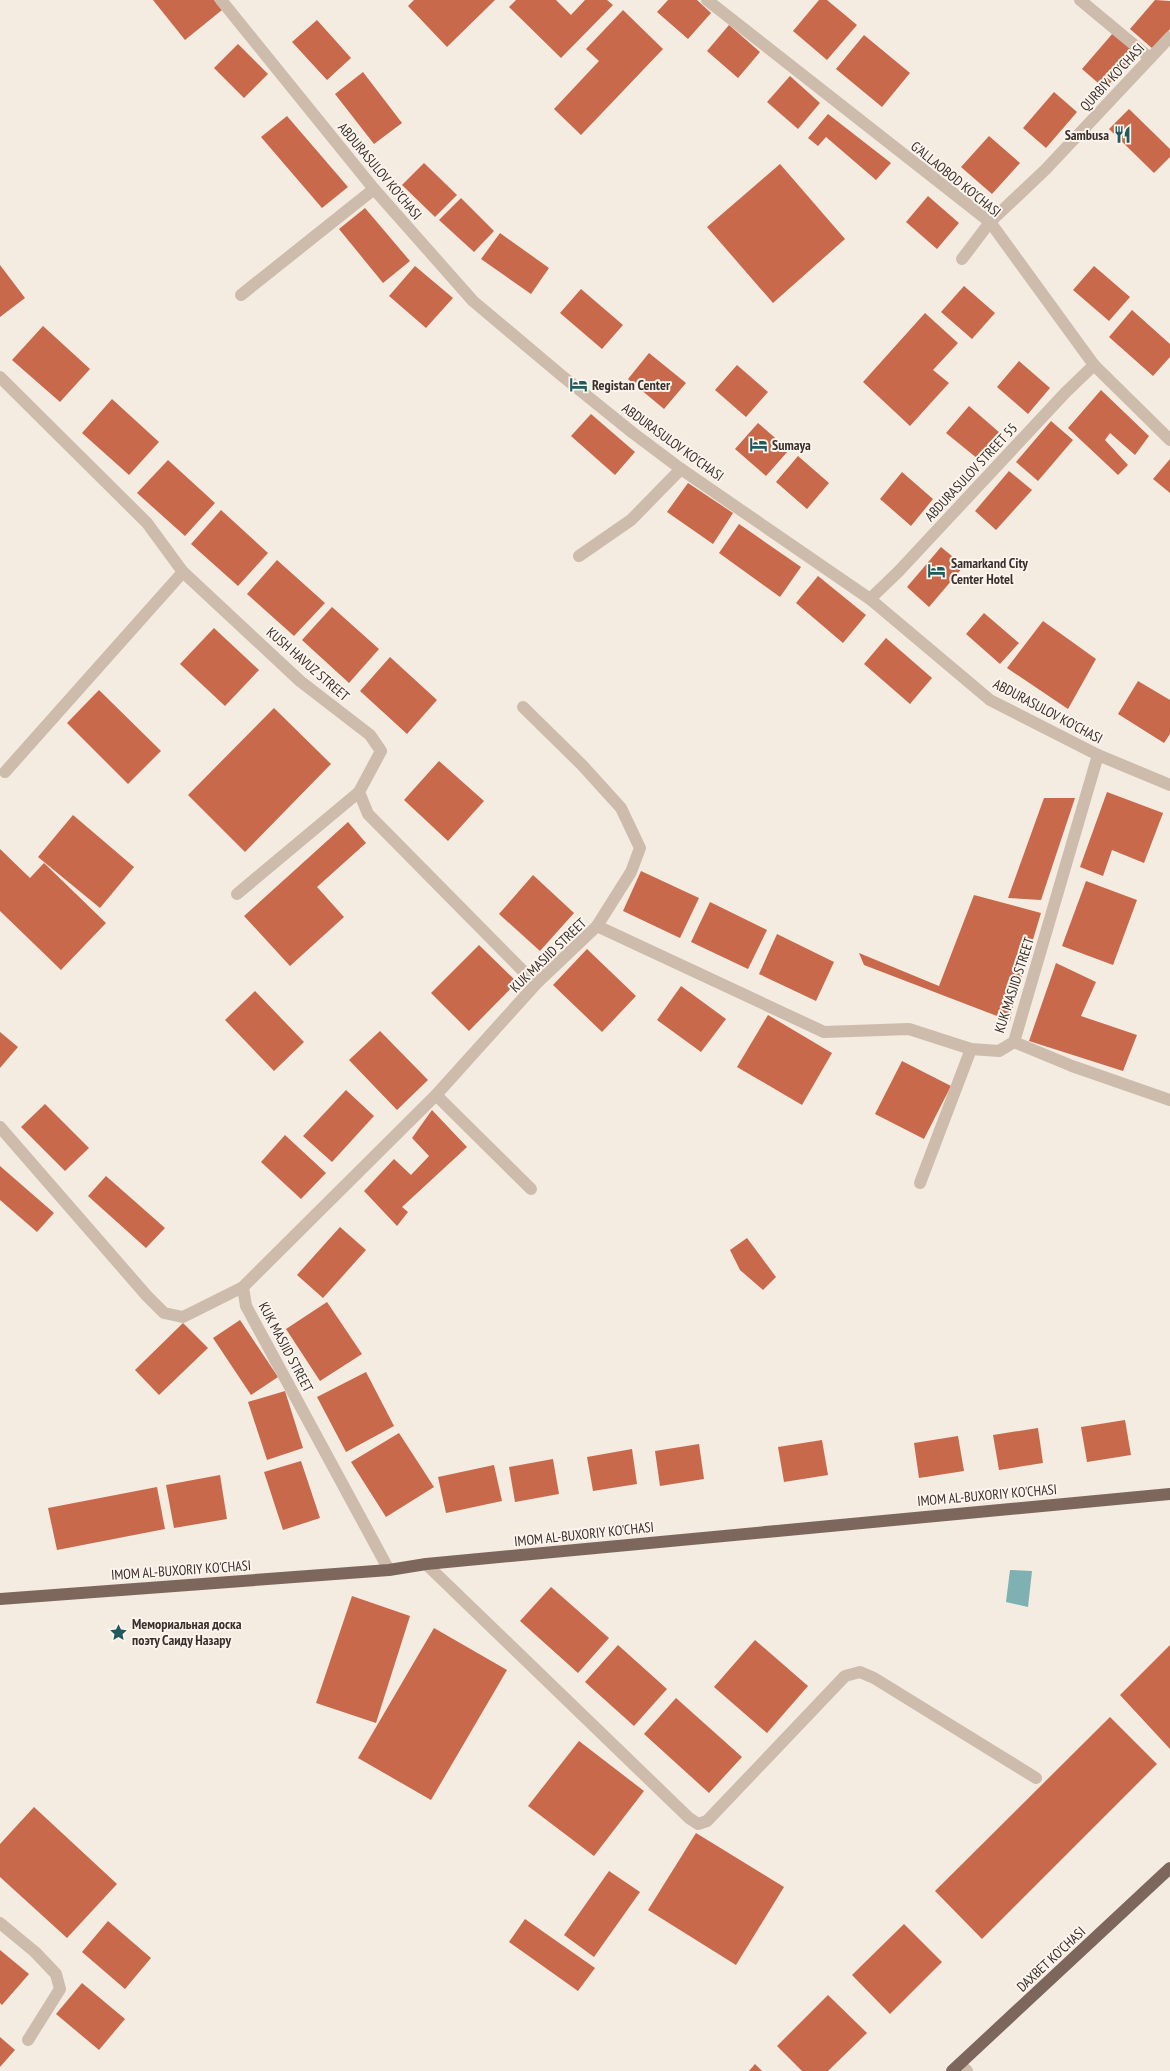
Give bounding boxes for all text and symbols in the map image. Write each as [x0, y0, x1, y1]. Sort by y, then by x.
street label: QURBIY KO'CHASI [1076, 39, 1148, 115]
street label: ABDURASULOV KO'CHASI [334, 119, 426, 223]
restaurant icon: Sambusa [1113, 125, 1133, 145]
place label: Sambusa [1065, 126, 1109, 144]
street label: G'ALLAOBOD KO'CHASI [907, 137, 1005, 221]
hotel icon: Registan Center [568, 375, 588, 395]
place label: Registan Center [592, 376, 671, 394]
street label: ABDURASULOV KO'CHASI [619, 399, 727, 485]
street label: ABDURASULOV STREET 55 [921, 419, 1021, 525]
hotel icon: Sumaya [748, 435, 768, 455]
place label: Sumaya [772, 436, 811, 454]
place label: Samarkand City Center Hotel [951, 554, 1028, 588]
hotel icon: Samarkand City Center Hotel [927, 561, 947, 581]
street label: KUSH HAVUZ STREET [263, 623, 354, 705]
street label: ABDURASULOV KO'CHASI [990, 675, 1106, 747]
street label: KUK MASJID STREET [506, 913, 591, 996]
street label: KUK MASJID STREET [990, 934, 1038, 1035]
street label: KUK MASJID STREET [255, 1299, 318, 1396]
street label: IMOM AL-BUXORIY KO'CHASI [916, 1480, 1058, 1510]
street label: IMOM AL-BUXORIY KO'CHASI [513, 1518, 655, 1550]
street label: IMOM AL-BUXORIY KO'CHASI [110, 1556, 252, 1584]
place label: Мемориальная доска поэту Саиду Назару [132, 1615, 242, 1649]
place icon: Мемориальная доска поэту Саиду Назару [108, 1622, 128, 1642]
street label: DAXBET KO'CHASI [1013, 1923, 1089, 1995]

